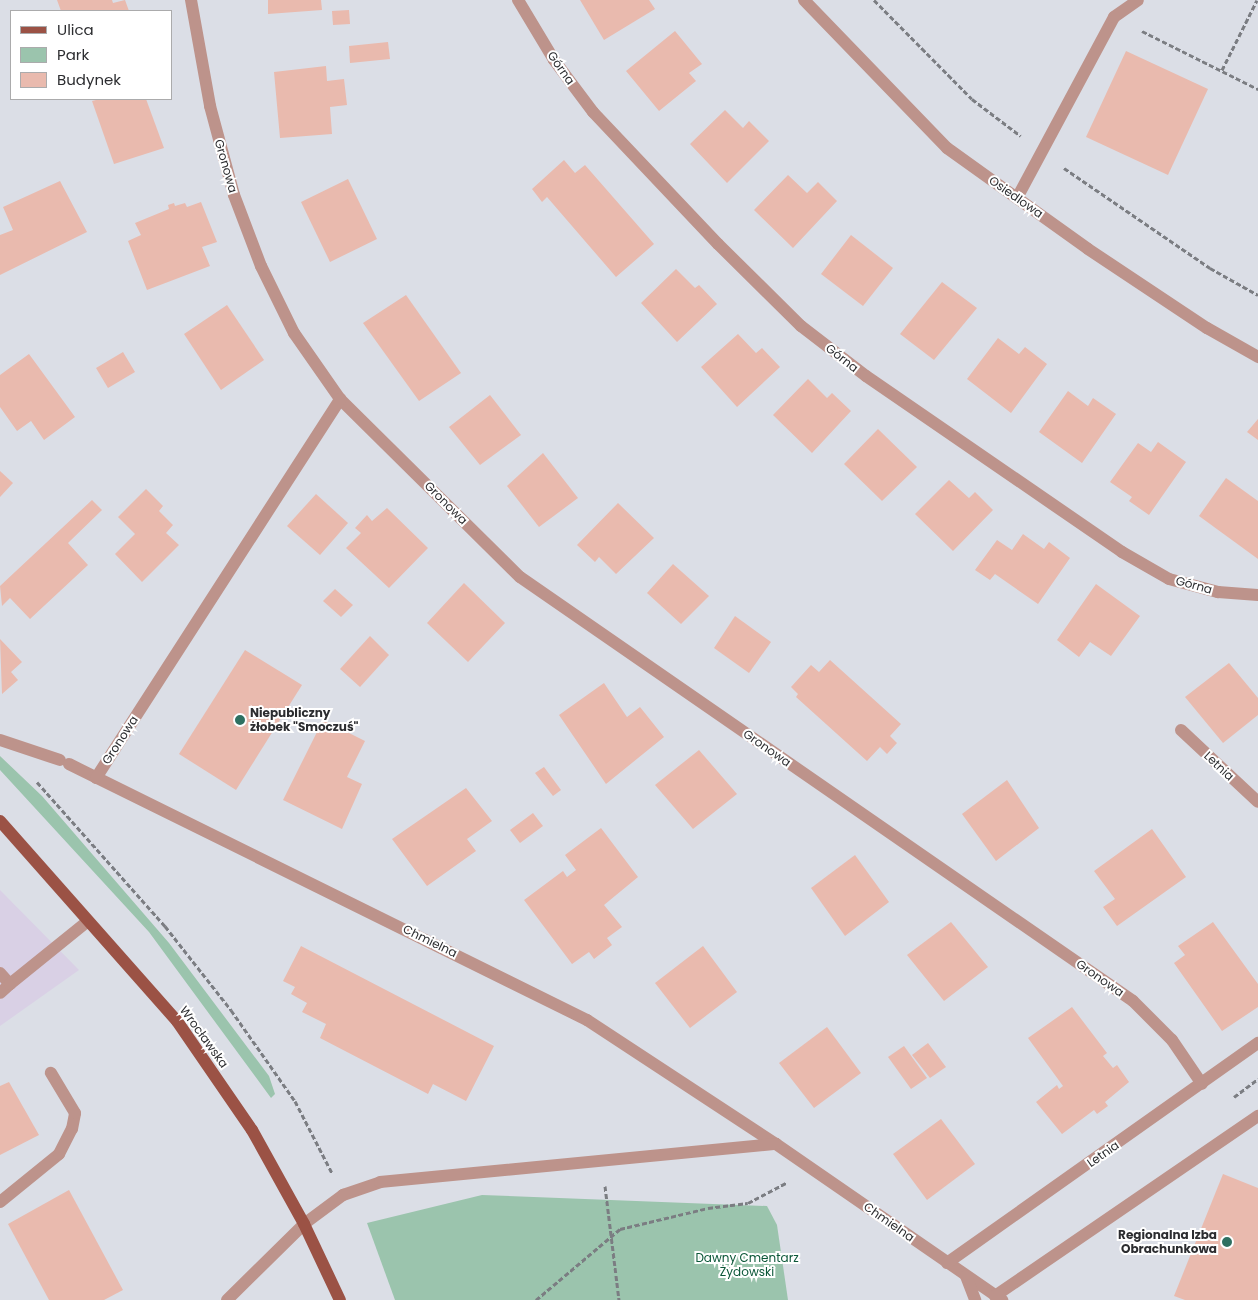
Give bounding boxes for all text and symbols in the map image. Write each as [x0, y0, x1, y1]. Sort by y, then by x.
legend [10, 10, 172, 100]
text: Ulica [57, 19, 94, 40]
text: Park [57, 44, 89, 65]
street label: Górna [544, 49, 578, 87]
text: Budynek [57, 69, 121, 90]
street label: Gronowa [212, 138, 240, 194]
street label: Osiedlowa [986, 173, 1046, 221]
street label: Górna [823, 341, 861, 375]
street label: Gronowa [422, 479, 470, 527]
street label: Górna [1174, 573, 1214, 597]
place label: Niepubliczny żłobek "Smoczuś" [250, 706, 359, 734]
street label: Gronowa [99, 713, 141, 767]
marker: Niepubliczny żłobek "Smoczuś" [234, 714, 246, 726]
street label: Gronowa [740, 726, 794, 770]
street label: Letnia [1201, 749, 1237, 783]
street label: Chmielna [401, 922, 459, 960]
street label: Gronowa [1073, 956, 1127, 1000]
street label: Wrocławska [177, 1003, 231, 1071]
street label: Letnia [1084, 1138, 1122, 1170]
street label: Chmielna [861, 1199, 917, 1245]
place label: Regionalna Izba Obrachunkowa [1118, 1228, 1217, 1256]
marker: Regionalna Izba Obrachunkowa [1221, 1236, 1233, 1248]
park label: Dawny Cmentarz Żydowski [695, 1251, 799, 1279]

